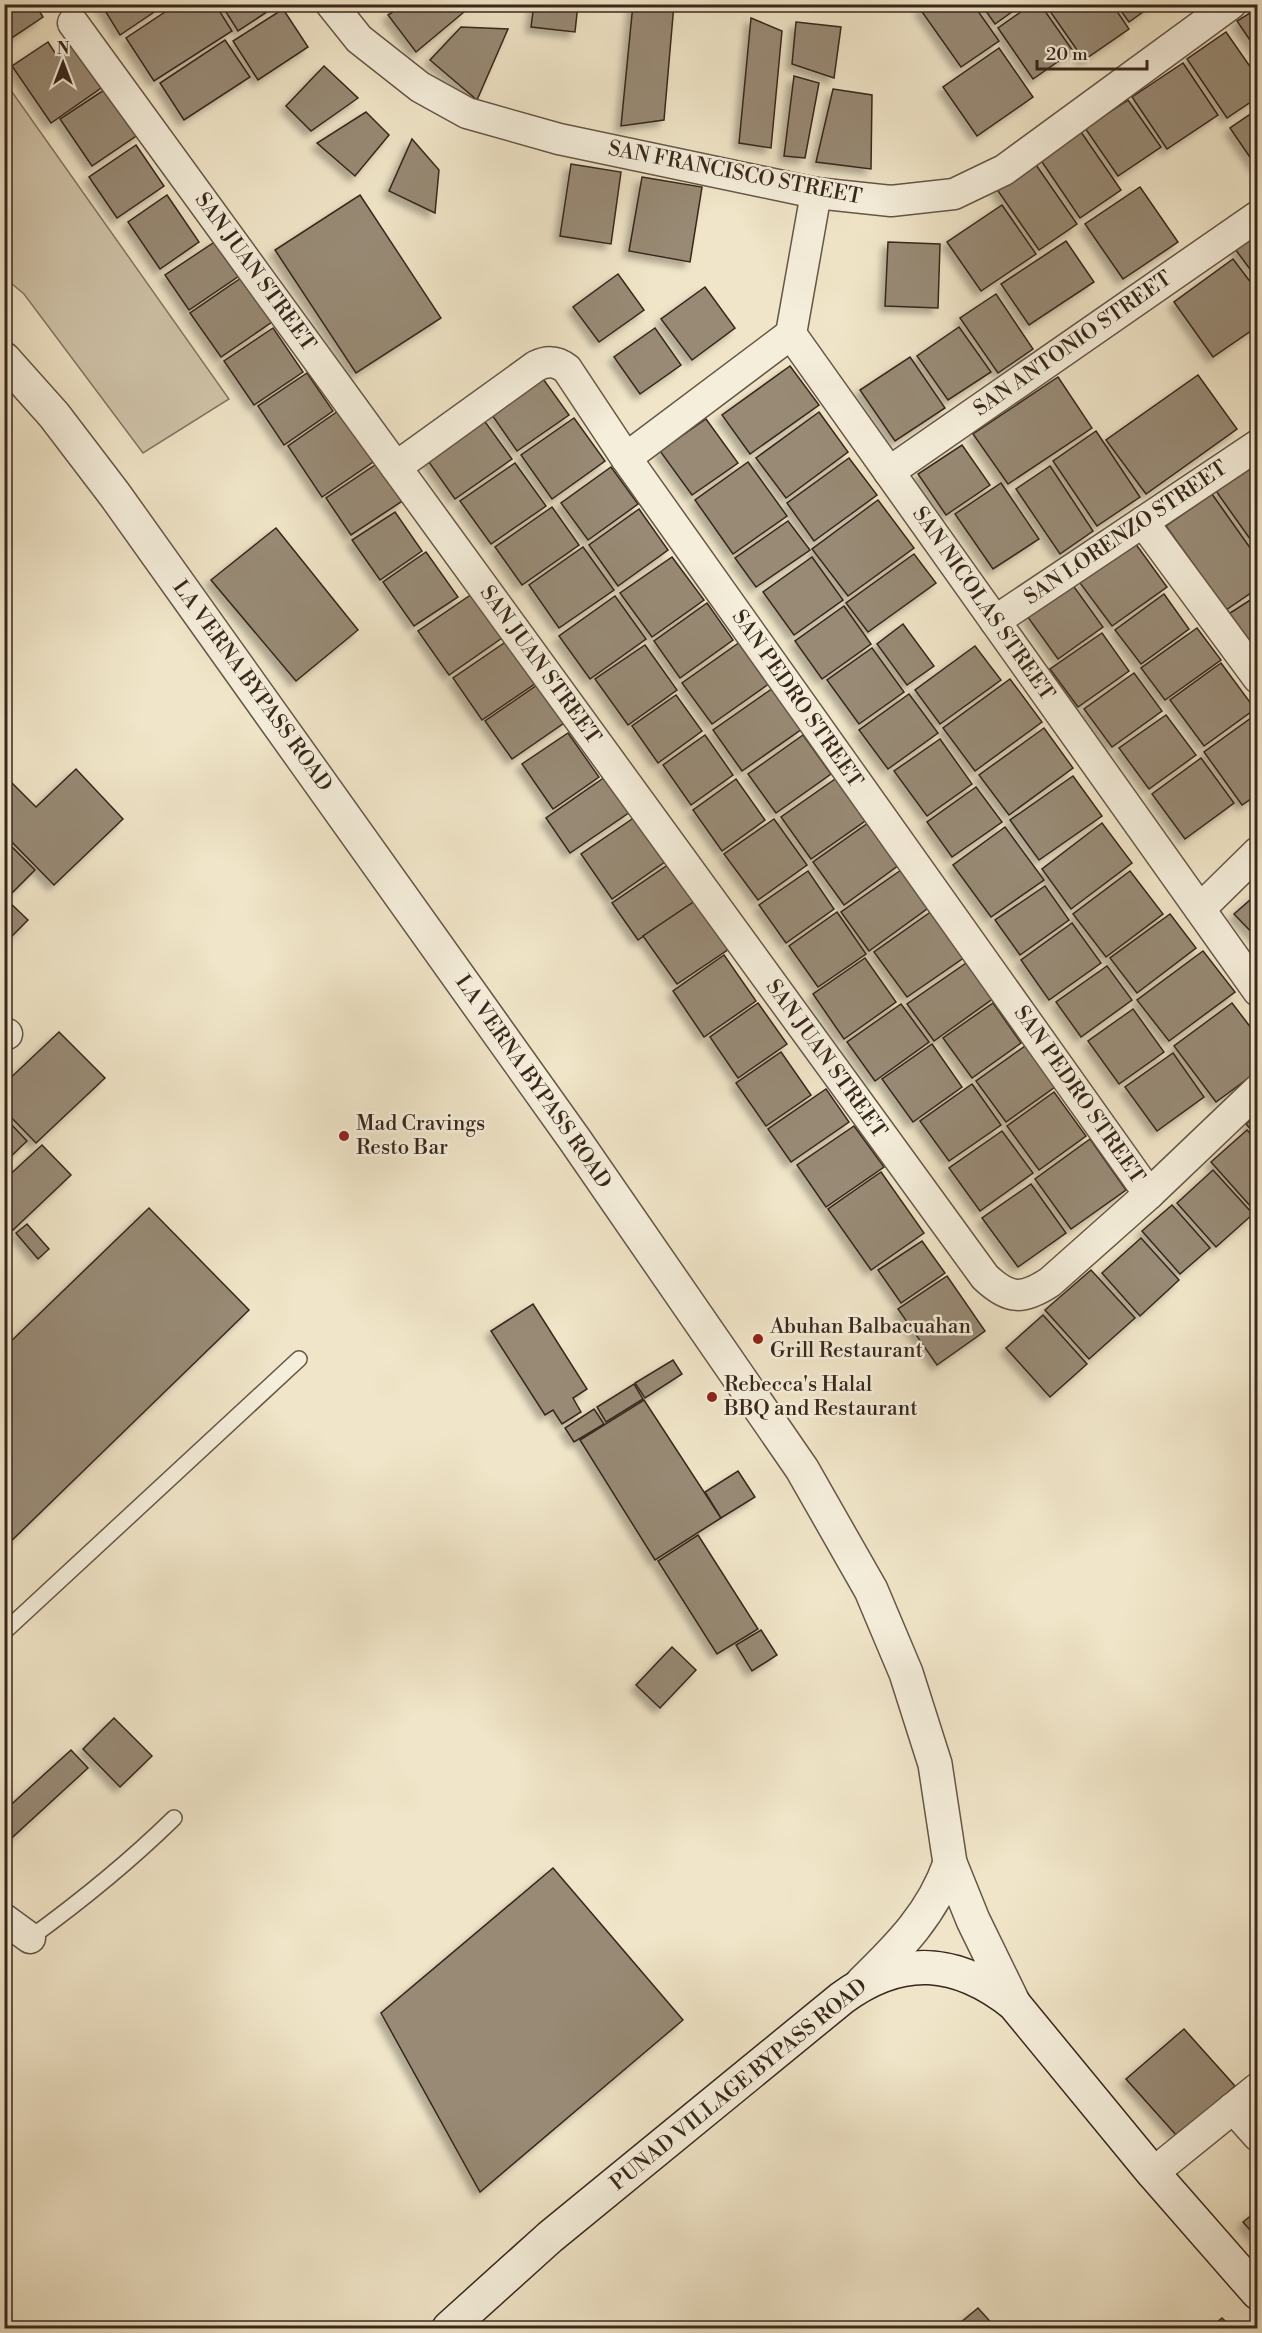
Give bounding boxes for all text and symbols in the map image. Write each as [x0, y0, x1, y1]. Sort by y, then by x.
north arrow [33, 33, 93, 93]
scale bar [1037, 33, 1146, 71]
text: N [57, 39, 70, 59]
text: 20 m [1046, 43, 1088, 66]
street label: SAN FRANCISCO STREET [606, 136, 864, 210]
street label: SAN JUAN STREET [189, 188, 321, 356]
street label: SAN ANTONIO STREET [969, 266, 1177, 422]
street label: SAN LORENZO STREET [1019, 455, 1233, 611]
street label: SAN NICOLAS STREET [906, 502, 1060, 706]
street label: LA VERNA BYPASS ROAD [167, 575, 337, 797]
street label: SAN JUAN STREET [474, 581, 606, 749]
street label: SAN PEDRO STREET [726, 605, 868, 793]
street label: LA VERNA BYPASS ROAD [449, 970, 617, 1194]
street label: SAN JUAN STREET [760, 975, 892, 1143]
street label: SAN PEDRO STREET [1008, 1001, 1150, 1189]
place label: Mad Cravings Resto Bar [356, 1111, 485, 1161]
marker: Mad Cravings Resto Bar [337, 1129, 351, 1143]
place label: Abuhan Balbacuahan Grill Restaurant [769, 1314, 971, 1364]
marker: Abuhan Balbacuahan Grill Restaurant [751, 1332, 765, 1346]
place label: Rebecca's Halal BBQ and Restaurant [723, 1372, 918, 1422]
marker: Rebecca's Halal BBQ and Restaurant [705, 1390, 719, 1404]
street label: PUNAD VILLAGE BYPASS ROAD [605, 1973, 873, 2197]

